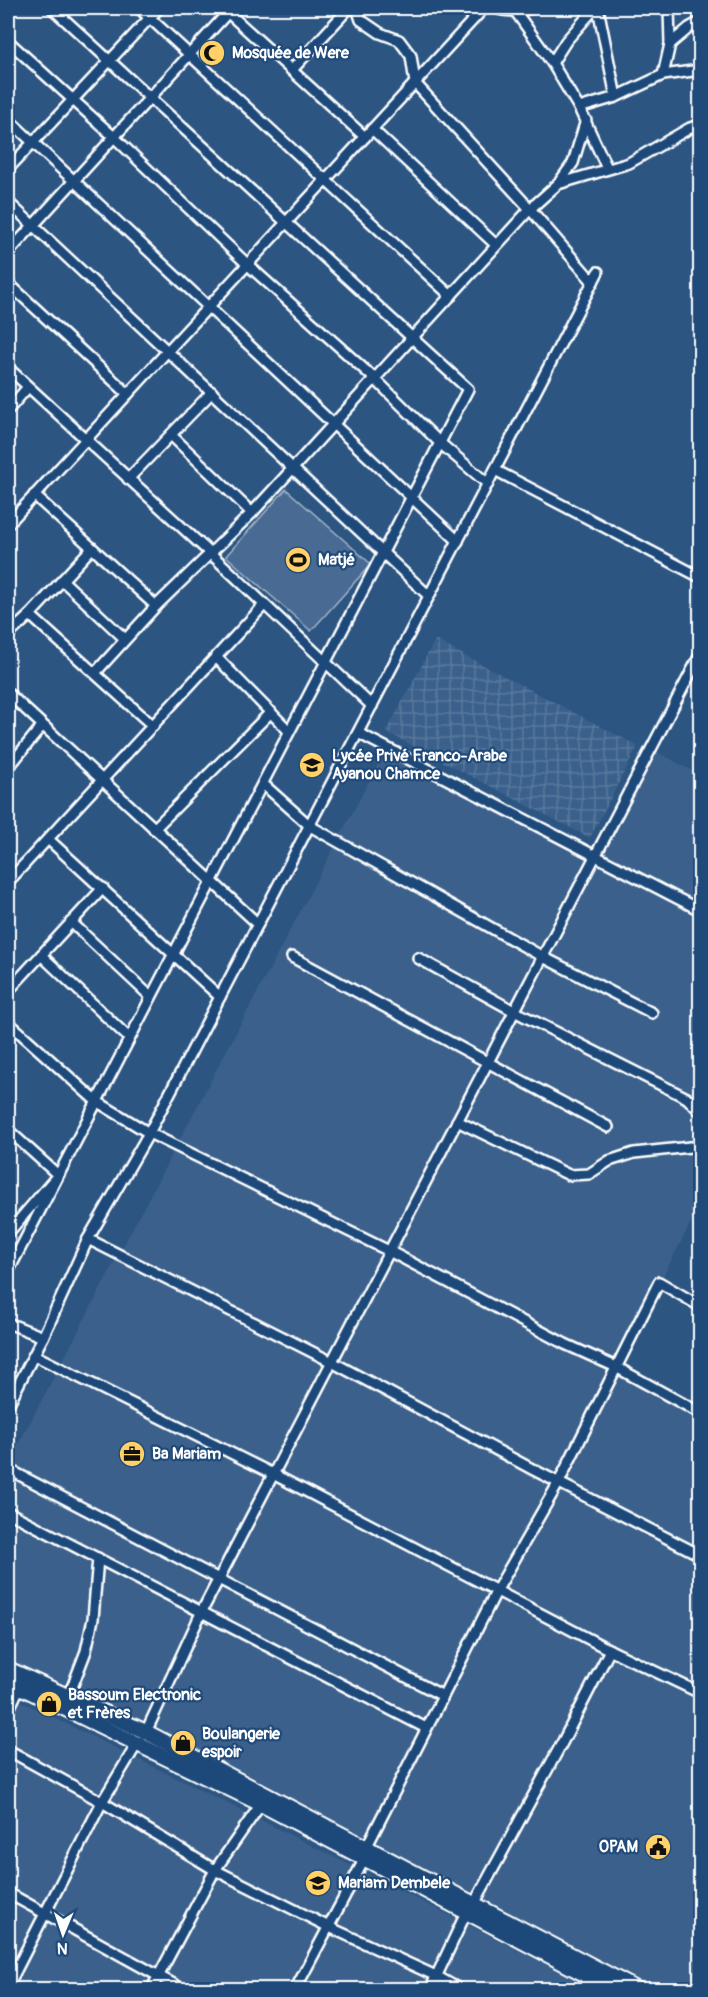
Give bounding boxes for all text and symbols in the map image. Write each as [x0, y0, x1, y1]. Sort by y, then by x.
mosque icon: Mosquée de Were [197, 38, 227, 68]
place label: Mosquée de Were [232, 43, 350, 63]
sports icon: Matjé [283, 545, 313, 575]
place label: Matjé [318, 550, 356, 570]
place label: Lycée Privé Franco-Arabe Ayanou Chamce [332, 746, 508, 784]
school or university icon: Lycée Privé Franco-Arabe Ayanou Chamce [297, 750, 327, 780]
office icon: Ba Mariam [117, 1439, 147, 1469]
place label: Ba Mariam [152, 1444, 221, 1464]
place label: Bassoum Electronic et Frères [67, 1685, 201, 1723]
shop icon: Bassoum Electronic et Frères [34, 1689, 64, 1719]
place label: Boulangerie espoir [201, 1724, 281, 1762]
shop icon: Boulangerie espoir [168, 1728, 198, 1758]
public building icon: OPAM [643, 1832, 673, 1862]
place label: OPAM [599, 1837, 638, 1857]
school or university icon: Mariam Dembele [303, 1868, 333, 1898]
place label: Mariam Dembele [338, 1873, 451, 1893]
north arrow [33, 1904, 93, 1964]
text: N [57, 1938, 68, 1958]

